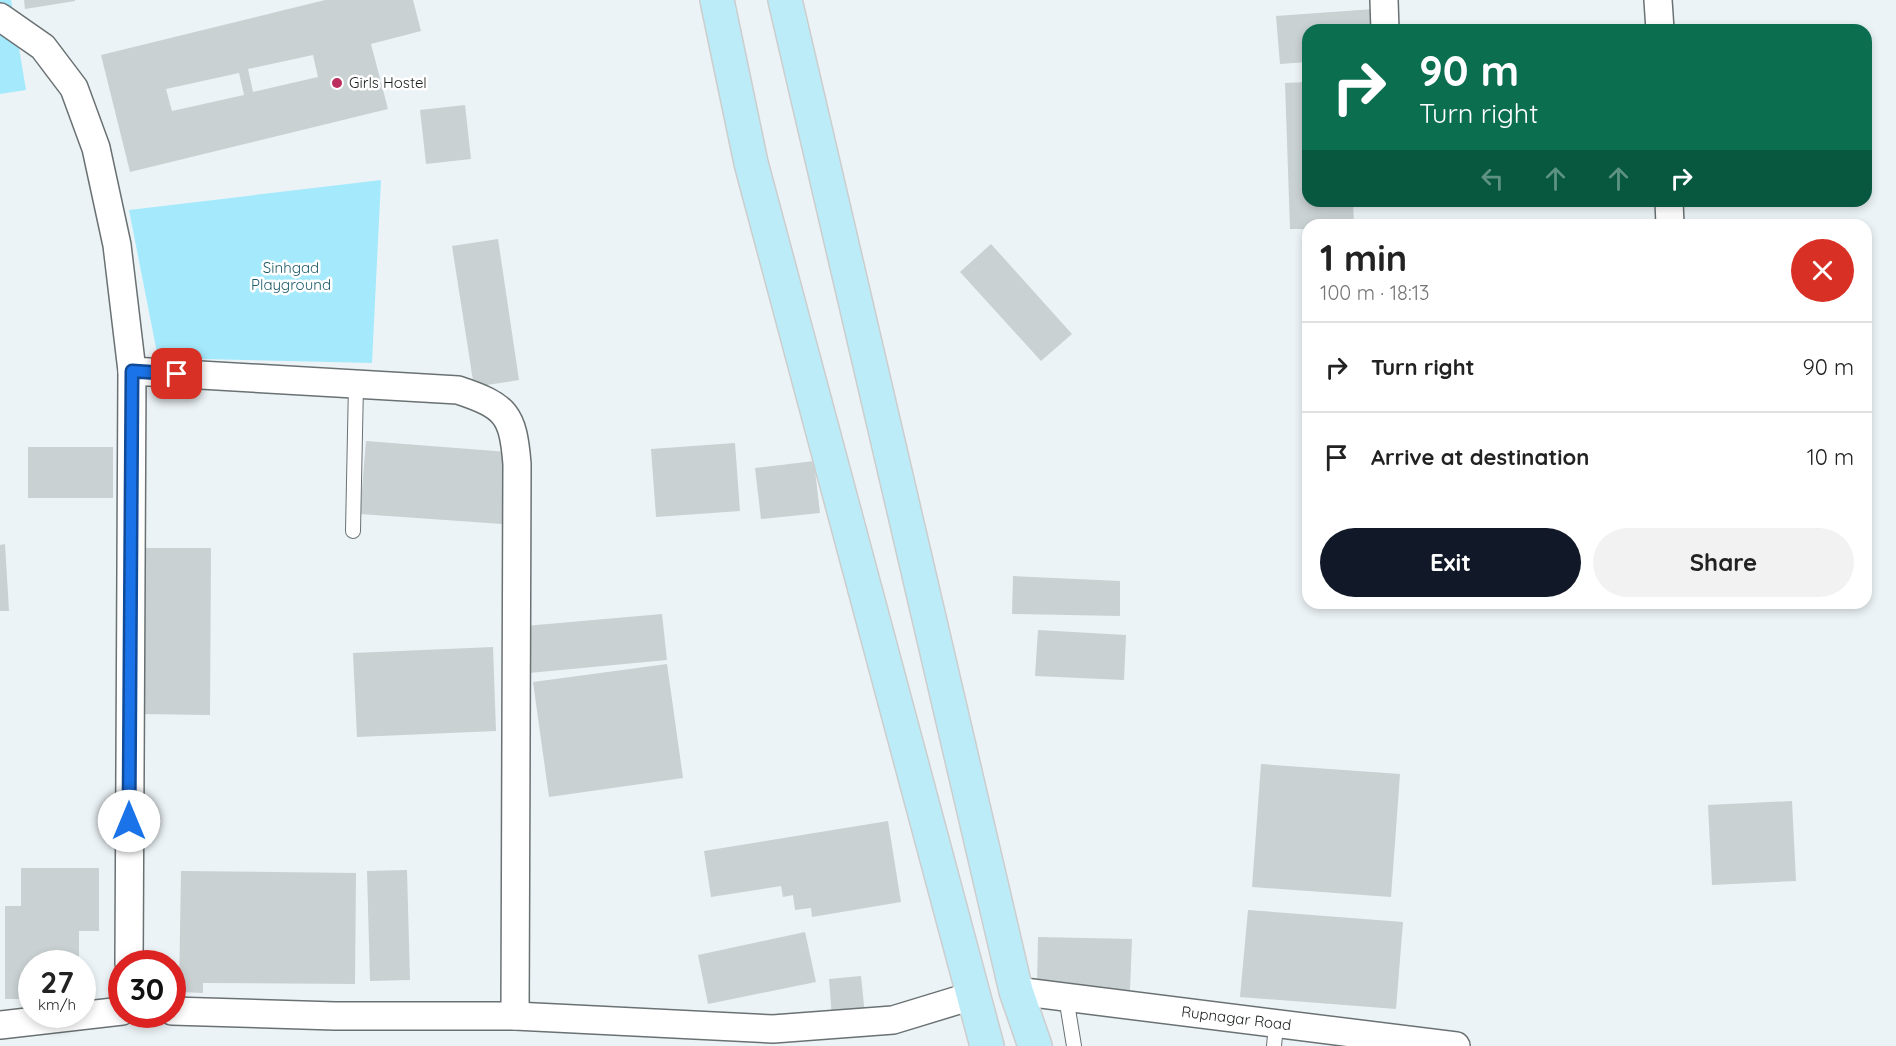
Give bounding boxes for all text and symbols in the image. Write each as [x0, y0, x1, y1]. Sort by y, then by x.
text: 90 m [1419, 44, 1519, 97]
icon: right [1320, 48, 1398, 126]
place label: Girls Hostel [349, 73, 427, 92]
marker: Girls Hostel [330, 76, 344, 90]
text: Turn right [1419, 96, 1538, 130]
icon: left [1476, 162, 1509, 195]
icon: ahead [1539, 162, 1572, 195]
icon: ahead [1602, 162, 1635, 195]
icon: right [1665, 162, 1698, 195]
text: 1 min [1320, 235, 1407, 280]
button: close [1791, 239, 1854, 302]
park label: Sinhgad Playground [251, 258, 331, 294]
text: 100 m · 18:13 [1320, 280, 1430, 305]
pin [151, 348, 202, 399]
icon: right [1320, 351, 1353, 384]
text: Turn right [1371, 353, 1475, 381]
text: 90 m [1803, 353, 1854, 381]
icon: arrive [160, 357, 193, 390]
icon: arrive [1320, 441, 1353, 474]
text: Arrive at destination [1371, 443, 1589, 471]
text: 10 m [1807, 443, 1854, 471]
button: Exit [1320, 528, 1581, 597]
button: Share [1593, 528, 1854, 597]
position arrow [97, 789, 161, 853]
speed limit sign: 30 [108, 950, 186, 1028]
text: 27 [40, 963, 74, 1001]
text: km/h [38, 995, 76, 1014]
street label: Rupnagar Road [1180, 1002, 1293, 1034]

